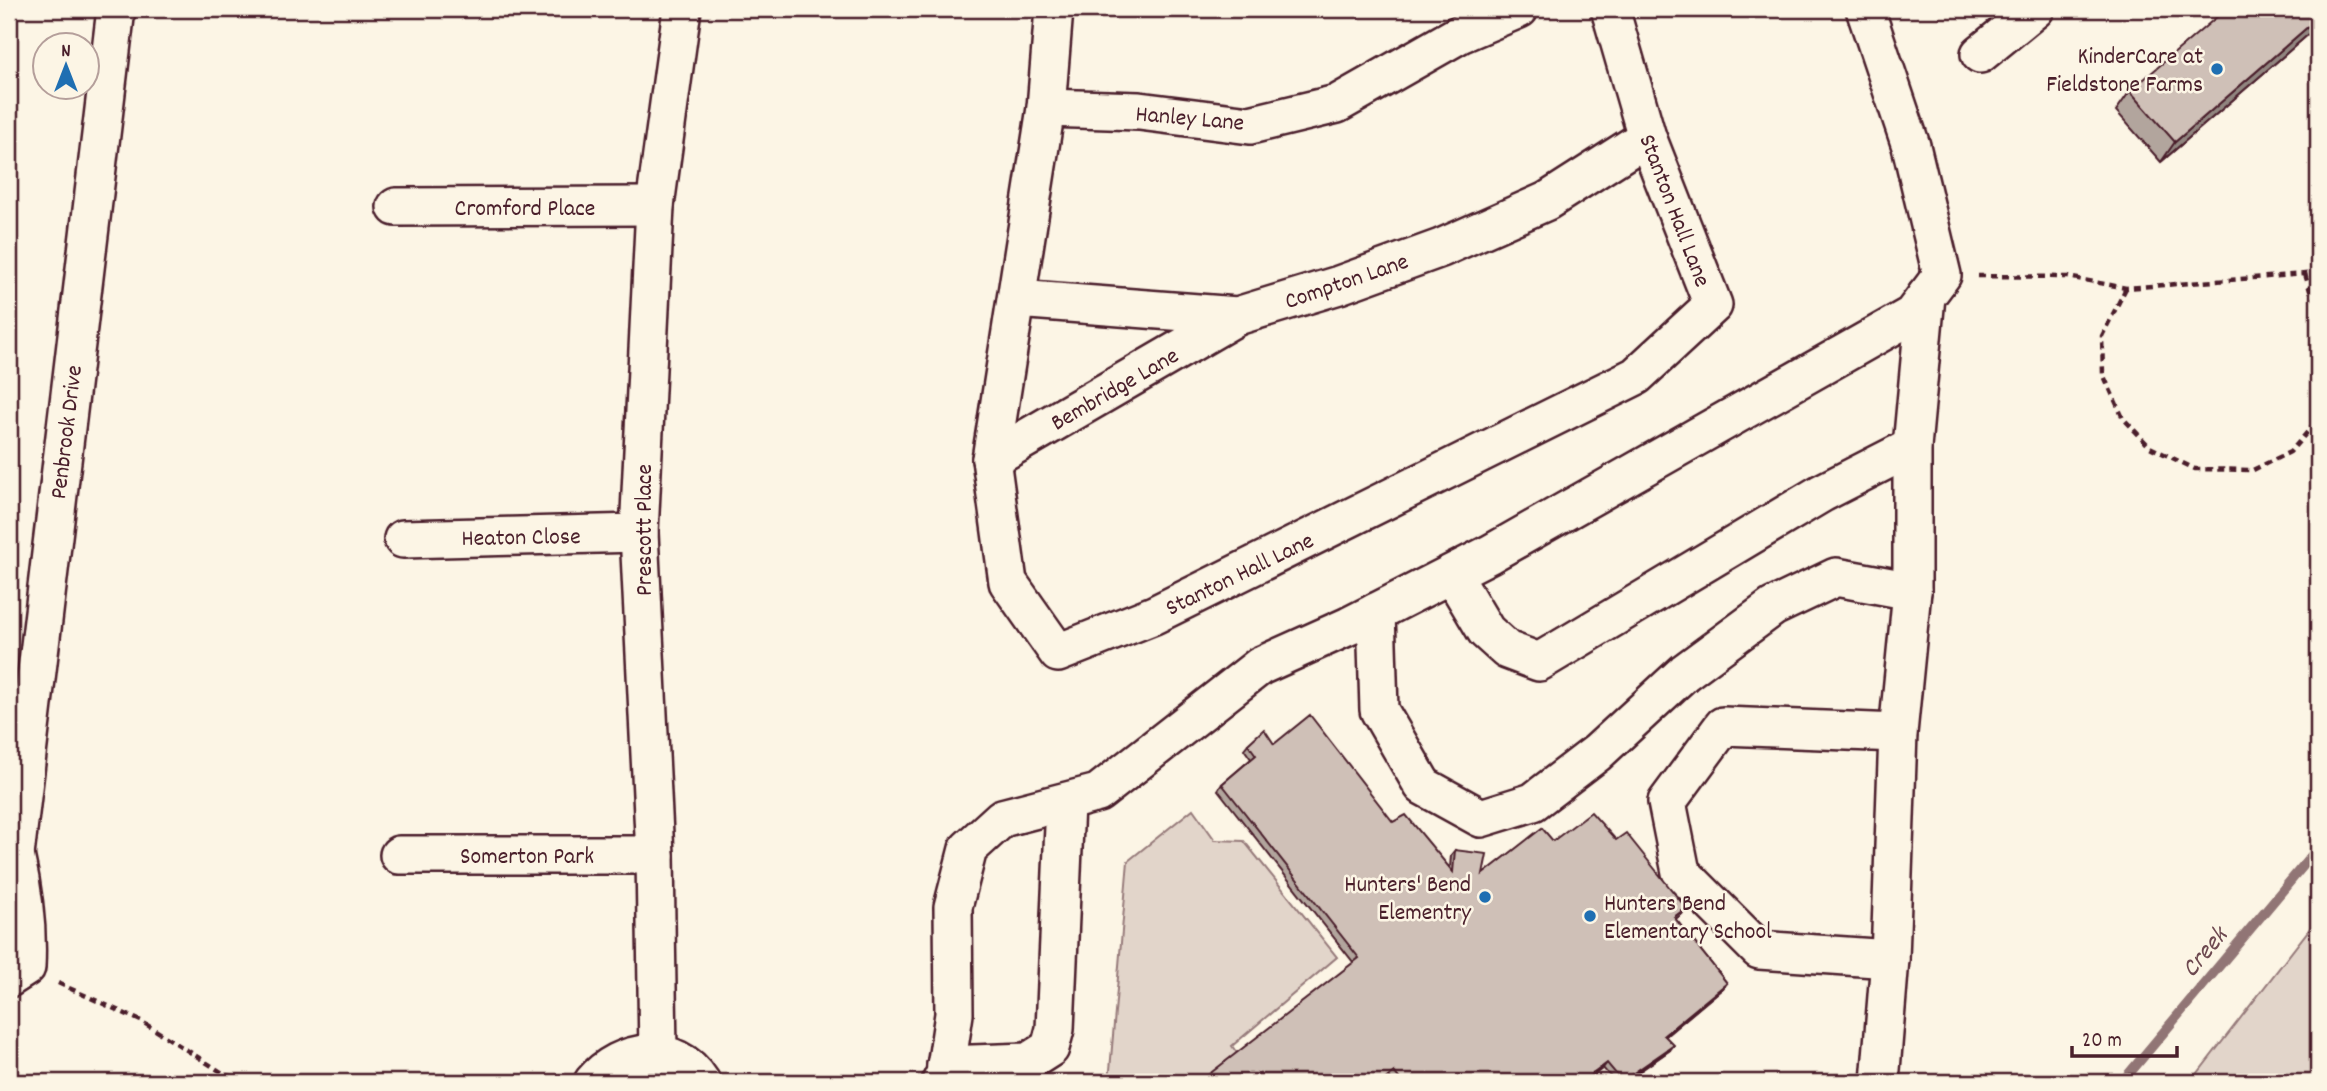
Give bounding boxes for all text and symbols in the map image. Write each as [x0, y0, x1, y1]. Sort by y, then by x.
north arrow [32, 32, 102, 102]
text: N [61, 39, 71, 66]
place label: KinderCare at Fieldstone Farms [2046, 41, 2203, 103]
marker: KinderCare at Fieldstone Farms [2209, 61, 2225, 77]
street label: Hanley Lane [1134, 98, 1245, 142]
street label: Stanton Hall Lane [1628, 130, 1718, 292]
street label: Cromford Place [455, 193, 595, 227]
street label: Compton Lane [1280, 246, 1413, 320]
street label: Bembridge Lane [1045, 340, 1186, 441]
street label: Penbrook Drive [43, 363, 93, 501]
street label: Prescott Place [629, 464, 663, 596]
street label: Heaton Close [461, 521, 581, 557]
street label: Stanton Hall Lane [1160, 525, 1320, 626]
street label: Somerton Park [460, 841, 594, 875]
place label: Hunters' Bend Elementry [1344, 869, 1472, 931]
place label: Hunters Bend Elementary School [1604, 888, 1772, 950]
marker: Hunters' Bend Elementry [1477, 889, 1493, 905]
marker: Hunters Bend Elementary School [1582, 908, 1598, 924]
water label: Creek [2174, 918, 2239, 987]
scale bar [2072, 1014, 2176, 1058]
text: 20 m [2082, 1027, 2122, 1057]

